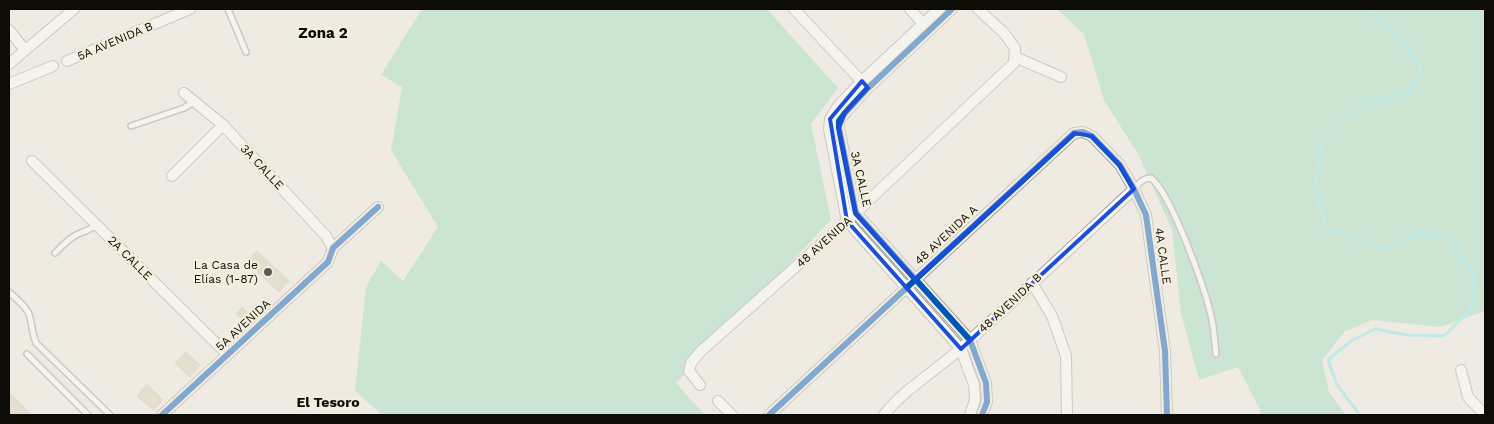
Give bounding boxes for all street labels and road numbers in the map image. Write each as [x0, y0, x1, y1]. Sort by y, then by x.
street label: 5A AVENIDA B [75, 19, 155, 63]
street label: 3A CALLE [238, 141, 287, 193]
street label: 3A CALLE [848, 150, 874, 209]
street label: 48 AVENIDA A [912, 202, 980, 268]
street label: 48 AVENIDA [793, 213, 855, 271]
street label: 4A CALLE [1152, 227, 1174, 286]
street label: 2A CALLE [105, 233, 155, 283]
street label: 48 AVENIDA B [976, 270, 1045, 336]
street label: 5A AVENIDA [213, 296, 273, 354]

